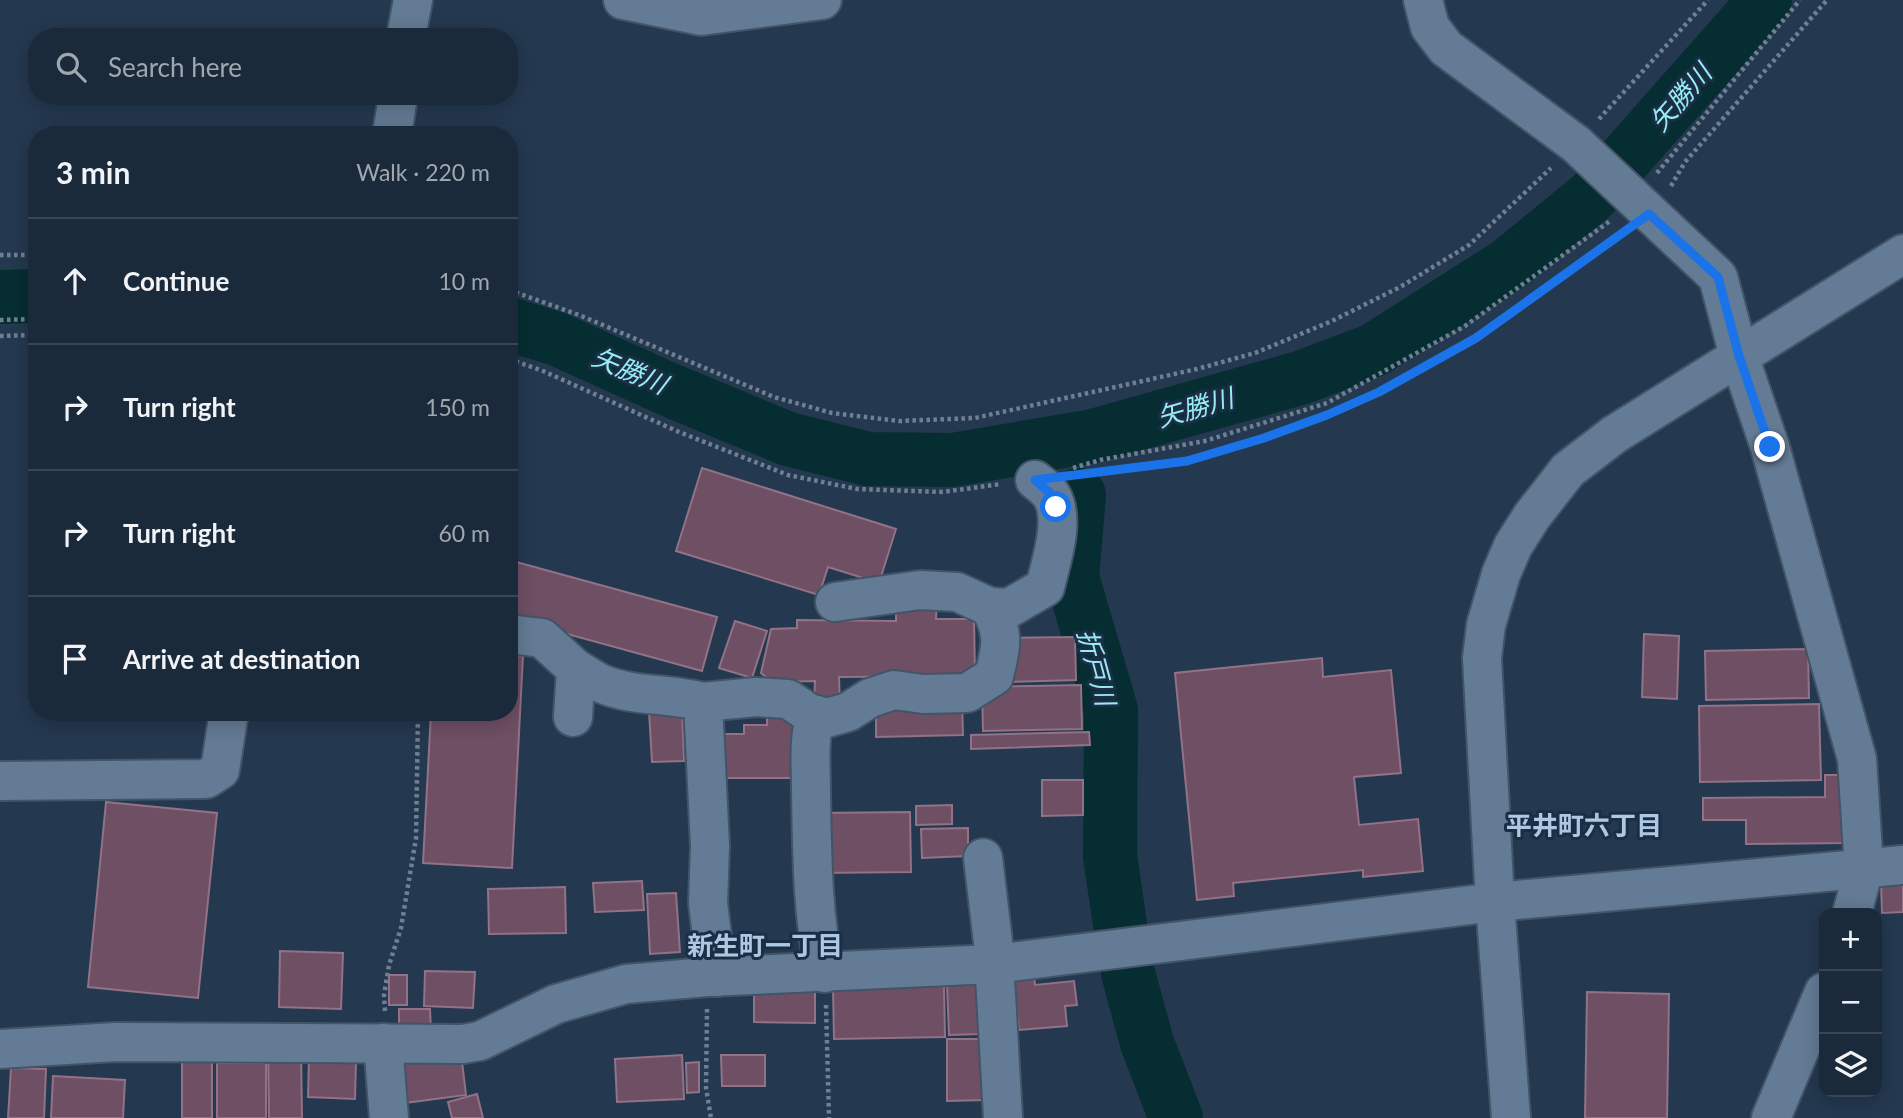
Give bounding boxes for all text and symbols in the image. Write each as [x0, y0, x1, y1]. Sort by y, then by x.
search box [28, 28, 518, 105]
icon: search [52, 48, 90, 86]
text: Search here [108, 51, 242, 83]
water label: 矢勝川 [1642, 55, 1720, 137]
text: 3 min [56, 154, 130, 190]
text: Walk · 220 m [356, 158, 490, 186]
icon: ahead [56, 262, 94, 300]
text: Continue [123, 265, 229, 297]
text: 10 m [439, 267, 490, 295]
water label: 矢勝川 [588, 340, 675, 401]
water label: 矢勝川 [1153, 380, 1240, 433]
icon: right [56, 388, 94, 426]
text: Turn right [123, 391, 236, 423]
text: 150 m [425, 393, 490, 421]
route end [1754, 431, 1785, 462]
route start [1040, 491, 1071, 522]
icon: right [56, 514, 94, 552]
text: Turn right [123, 517, 236, 549]
text: 60 m [439, 519, 490, 547]
water label: 折戸川 [1071, 625, 1123, 712]
icon: arrive [56, 640, 94, 678]
text: Arrive at destination [123, 643, 360, 675]
district label: 平井町六丁目 [1506, 809, 1662, 841]
map controls [1819, 908, 1882, 1097]
button: + [1819, 908, 1882, 971]
district label: 新生町一丁目 [687, 929, 843, 961]
button: − [1819, 971, 1882, 1034]
button: layers [1819, 1034, 1882, 1097]

